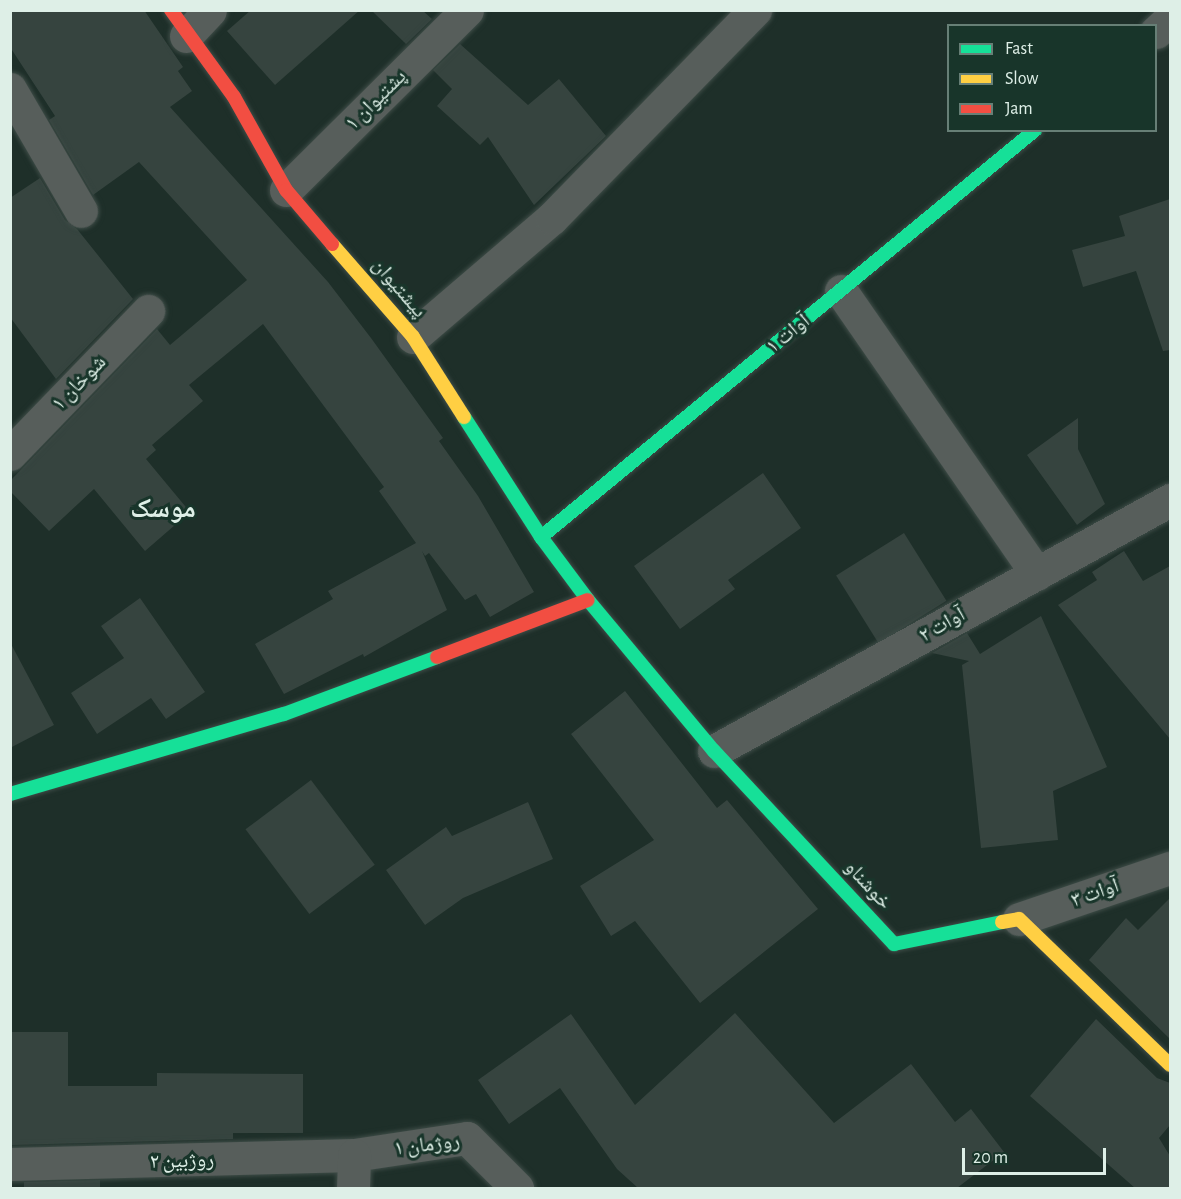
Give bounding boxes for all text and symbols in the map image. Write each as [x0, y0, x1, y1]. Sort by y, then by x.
legend [947, 24, 1157, 132]
text: Fast [1005, 40, 1033, 58]
street label: پشتیوان ۱ [340, 64, 412, 136]
text: Slow [1005, 70, 1038, 88]
text: Jam [1005, 100, 1033, 118]
street label: پیشتیوان [366, 253, 432, 323]
street label: آوات ۱ [761, 309, 815, 359]
street label: شوخان ۱ [46, 350, 112, 416]
district label: موسک [130, 493, 196, 525]
street label: آوات ۲ [914, 602, 970, 648]
street label: خوشناو [839, 855, 897, 915]
street label: آوات ۳ [1068, 873, 1122, 913]
street label: روژمان ۱ [393, 1128, 461, 1162]
scale bar [965, 1136, 1109, 1174]
street label: روژبین ۲ [149, 1147, 215, 1175]
text: 20 m [973, 1149, 1008, 1167]

